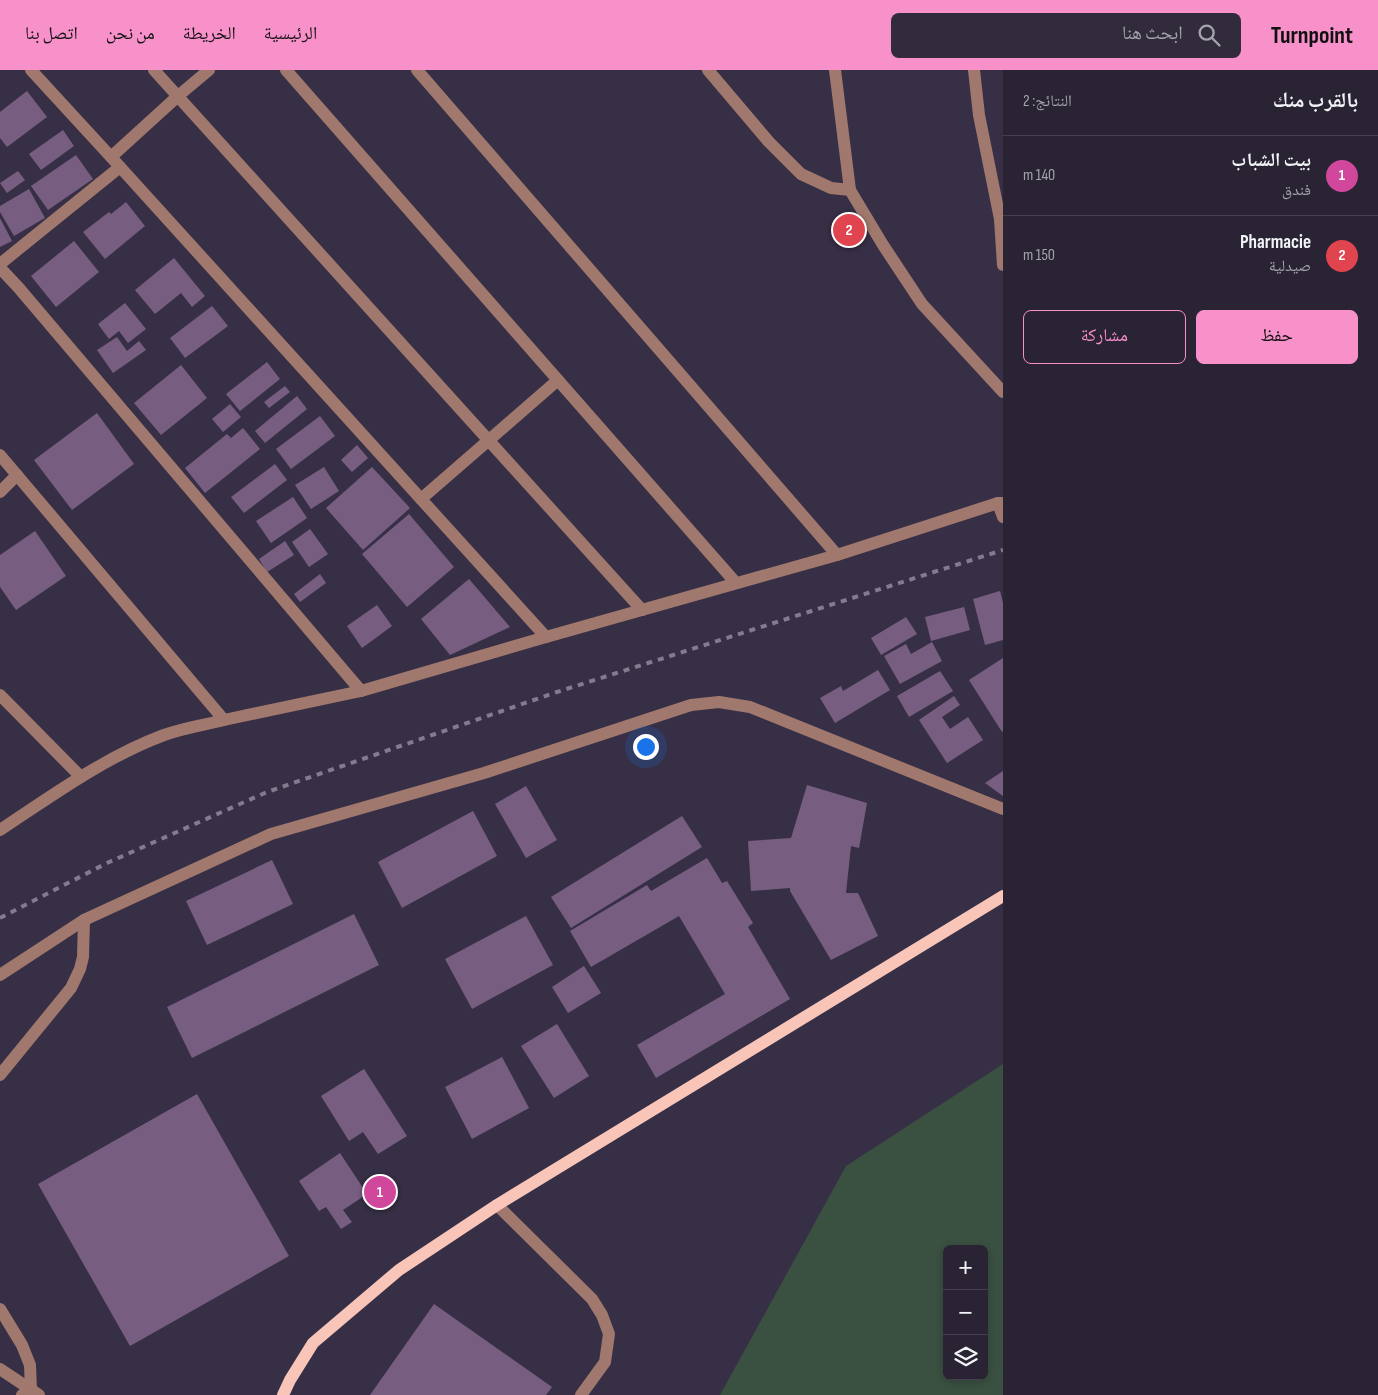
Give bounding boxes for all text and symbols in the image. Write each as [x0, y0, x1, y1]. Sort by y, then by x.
search box [891, 13, 1241, 58]
icon: search [1195, 21, 1223, 49]
text: Turnpoint [1271, 21, 1353, 50]
text: ابحث هنا [1122, 22, 1183, 45]
text: اتصل بنا [25, 23, 78, 44]
text: من نحن [106, 23, 155, 44]
text: الخريطة [183, 23, 236, 44]
text: الرئيسية [264, 23, 317, 44]
text: بالقرب منك [1273, 88, 1358, 113]
text: النتائج: 2 [1023, 92, 1072, 111]
text: بيت الشباب [1231, 149, 1311, 172]
text: 140 m [1023, 166, 1055, 185]
text: 1 [1339, 166, 1345, 185]
text: فندق [1282, 181, 1311, 200]
pin: 2 [833, 211, 865, 249]
text: Pharmacie [1240, 231, 1311, 254]
text: 150 m [1023, 246, 1055, 265]
text: 2 [1339, 246, 1346, 265]
text: صيدلية [1269, 257, 1311, 276]
button: مشاركة [1023, 310, 1186, 364]
button: حفظ [1196, 310, 1358, 364]
your location [633, 734, 659, 760]
pin: 1 [364, 1173, 396, 1211]
map controls [943, 1245, 988, 1380]
button: + [943, 1245, 988, 1290]
button: − [943, 1290, 988, 1335]
button: layers [943, 1335, 988, 1380]

